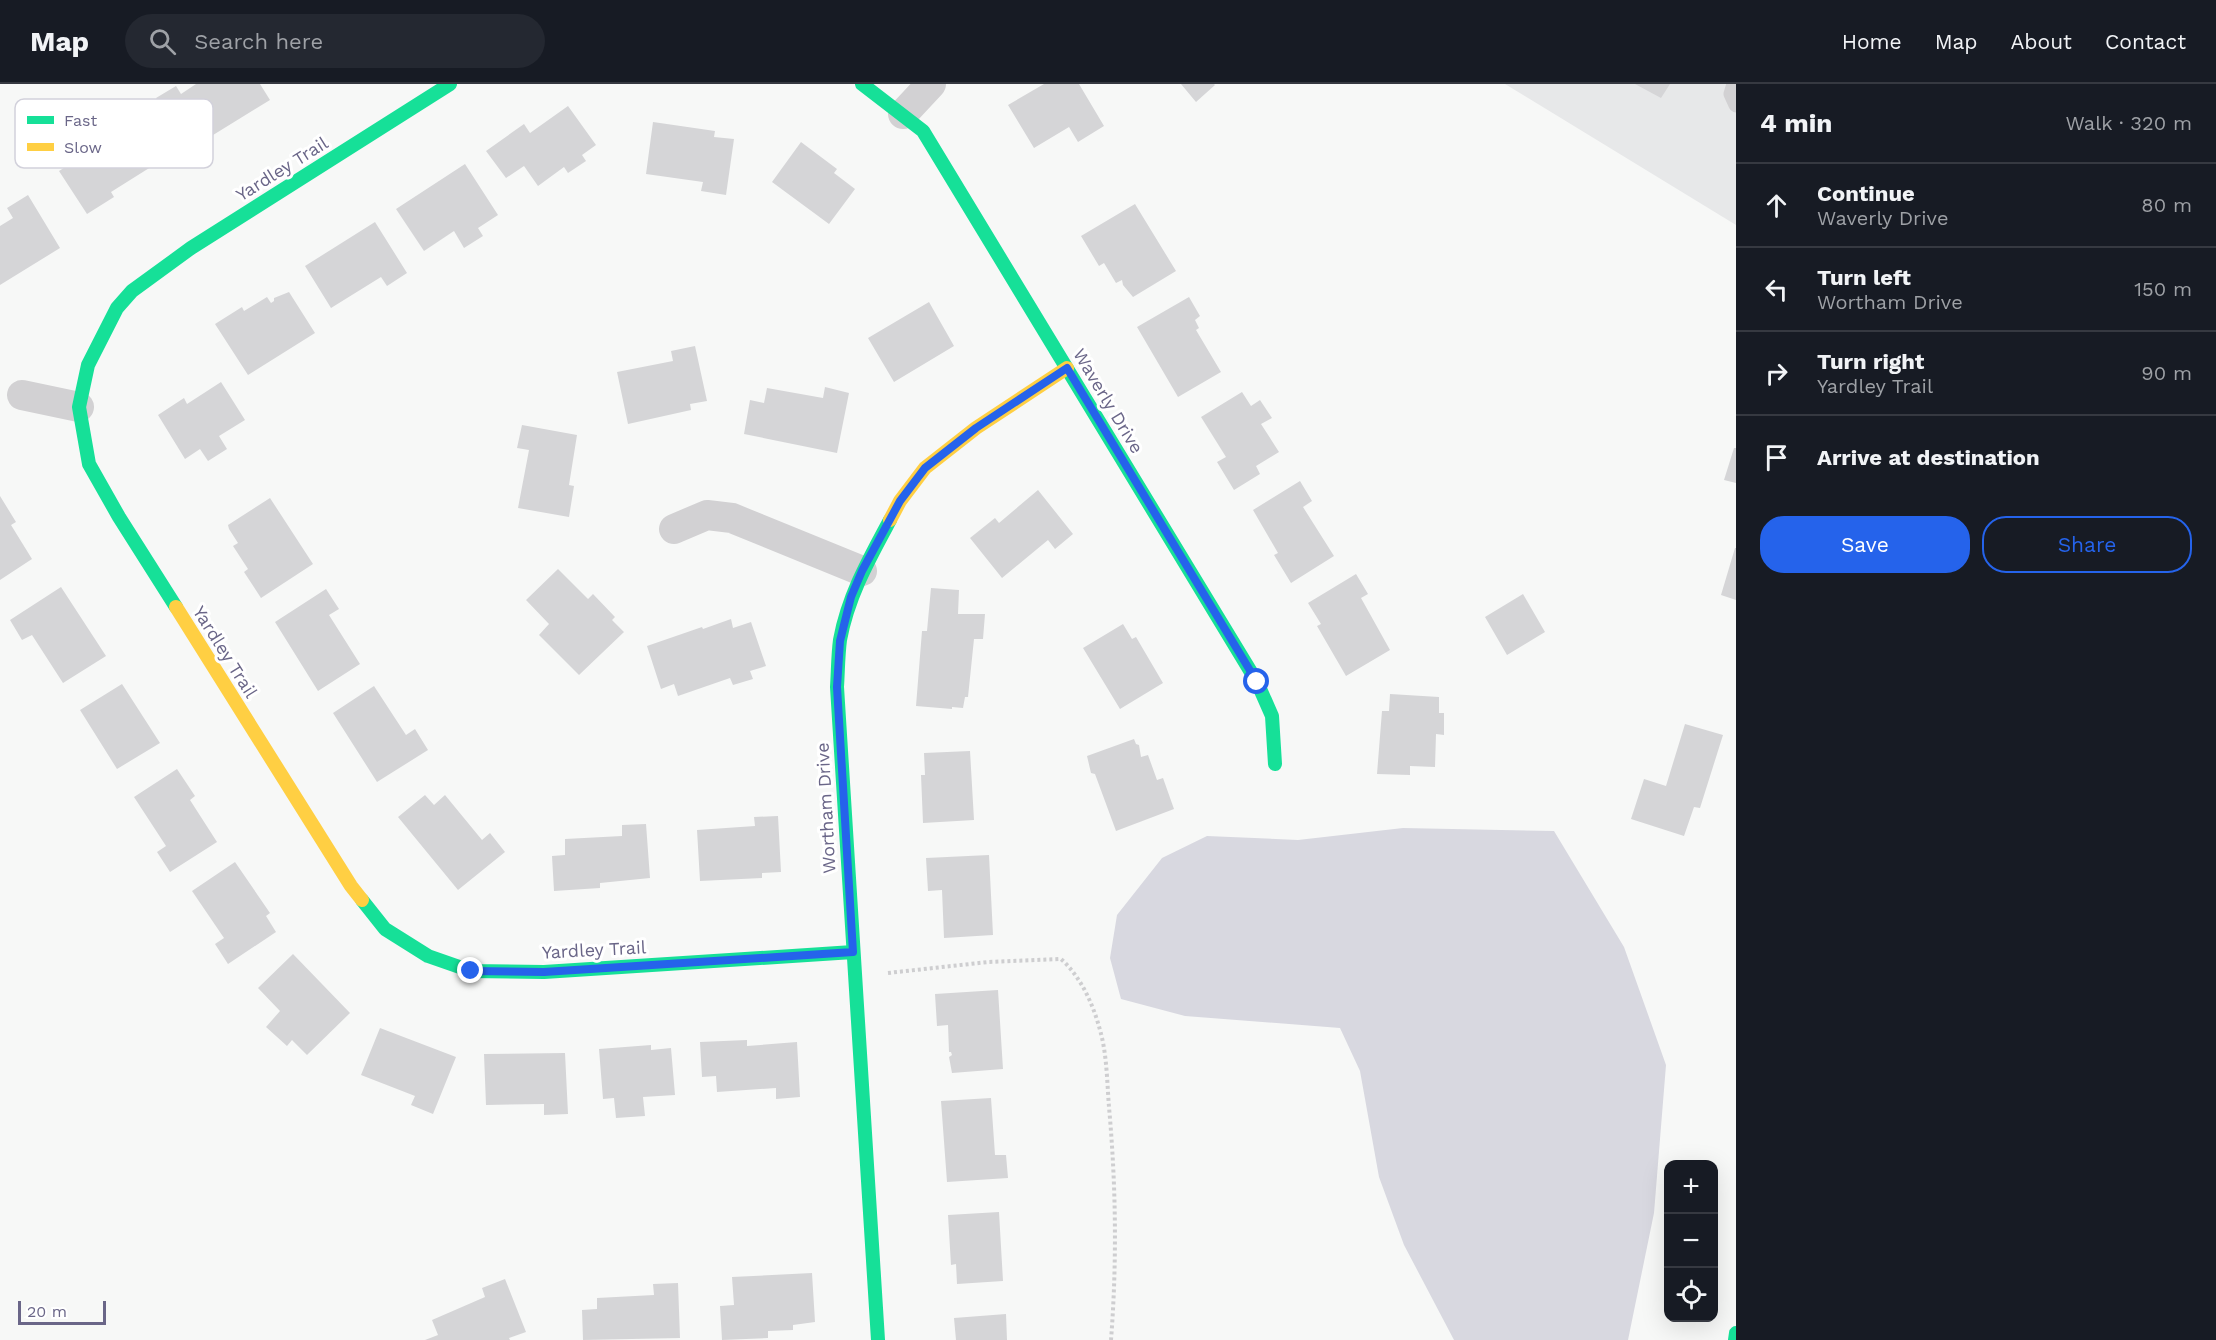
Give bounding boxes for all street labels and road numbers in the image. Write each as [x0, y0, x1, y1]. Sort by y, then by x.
street label: Yardley Trail [232, 132, 332, 205]
street label: Waverly Drive [1069, 345, 1148, 457]
street label: Yardley Trail [189, 602, 262, 702]
street label: Wortham Drive [812, 742, 839, 874]
street label: Yardley Trail [541, 936, 647, 963]

